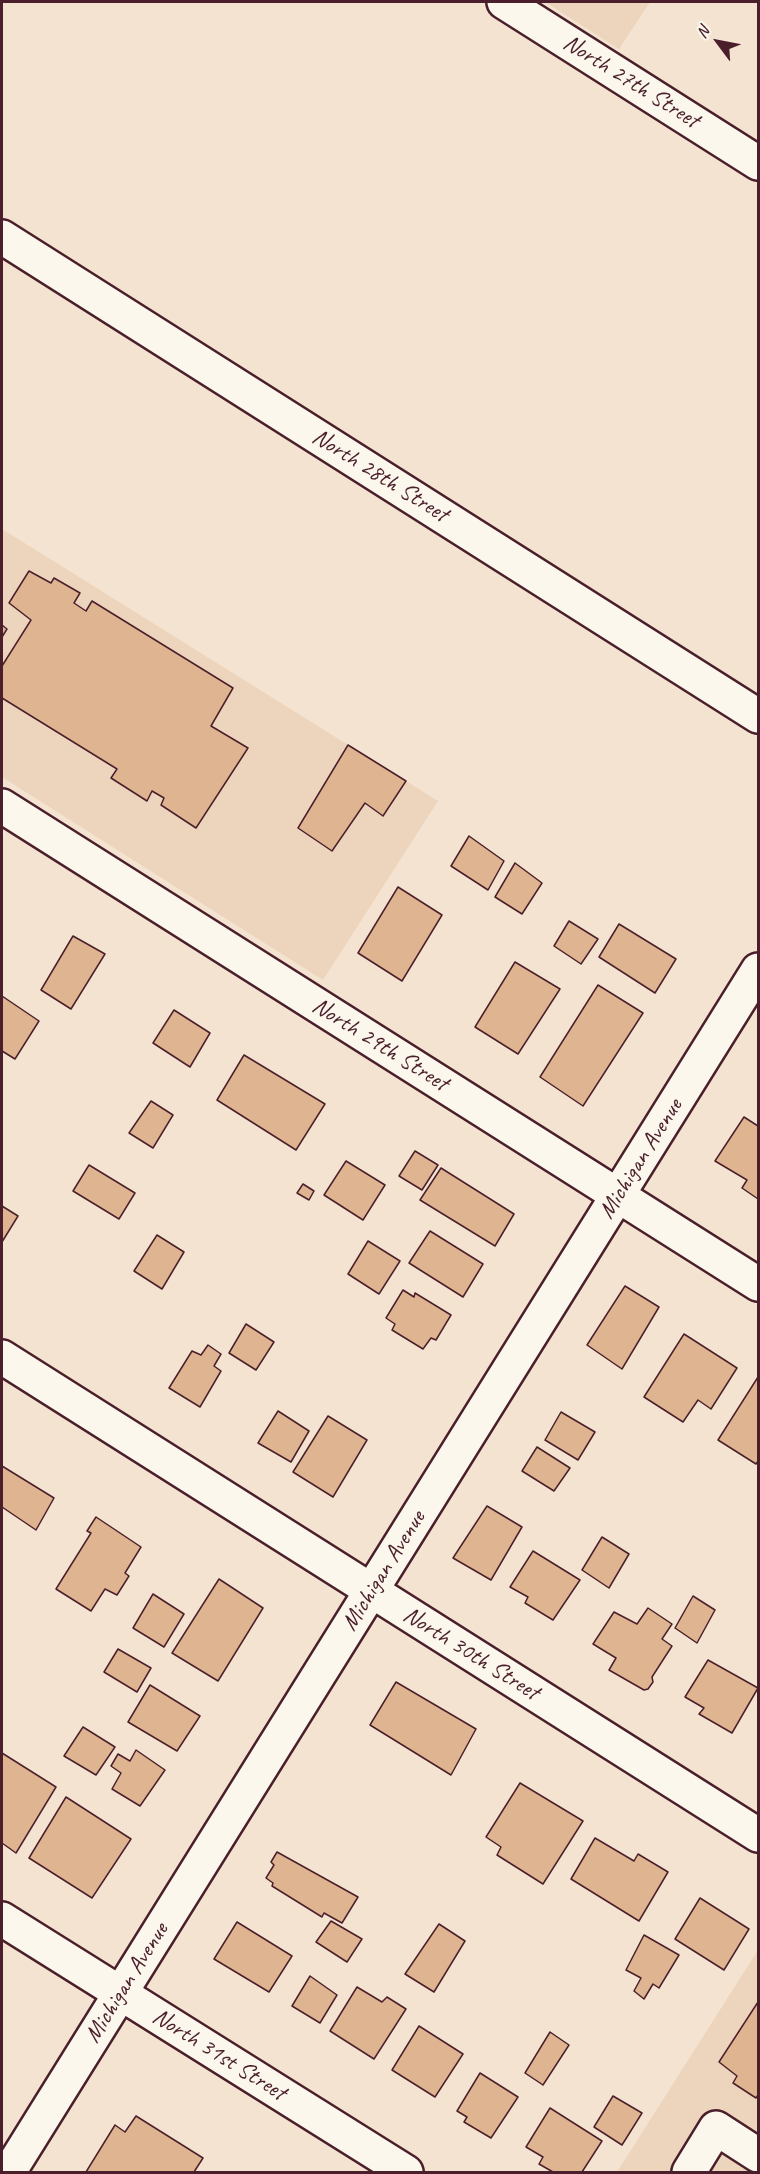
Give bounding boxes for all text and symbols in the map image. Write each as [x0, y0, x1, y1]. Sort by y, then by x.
north arrow [688, 12, 748, 72]
street label: North 27th Street [558, 29, 704, 135]
street label: North 28th Street [307, 423, 453, 529]
street label: North 29th Street [307, 992, 453, 1098]
street label: Michigan Avenue [593, 1094, 689, 1224]
street label: Michigan Avenue [336, 1506, 432, 1636]
street label: North 30th Street [398, 1601, 544, 1707]
street label: Michigan Avenue [79, 1918, 175, 2048]
street label: North 31st Street [147, 2003, 291, 2107]

